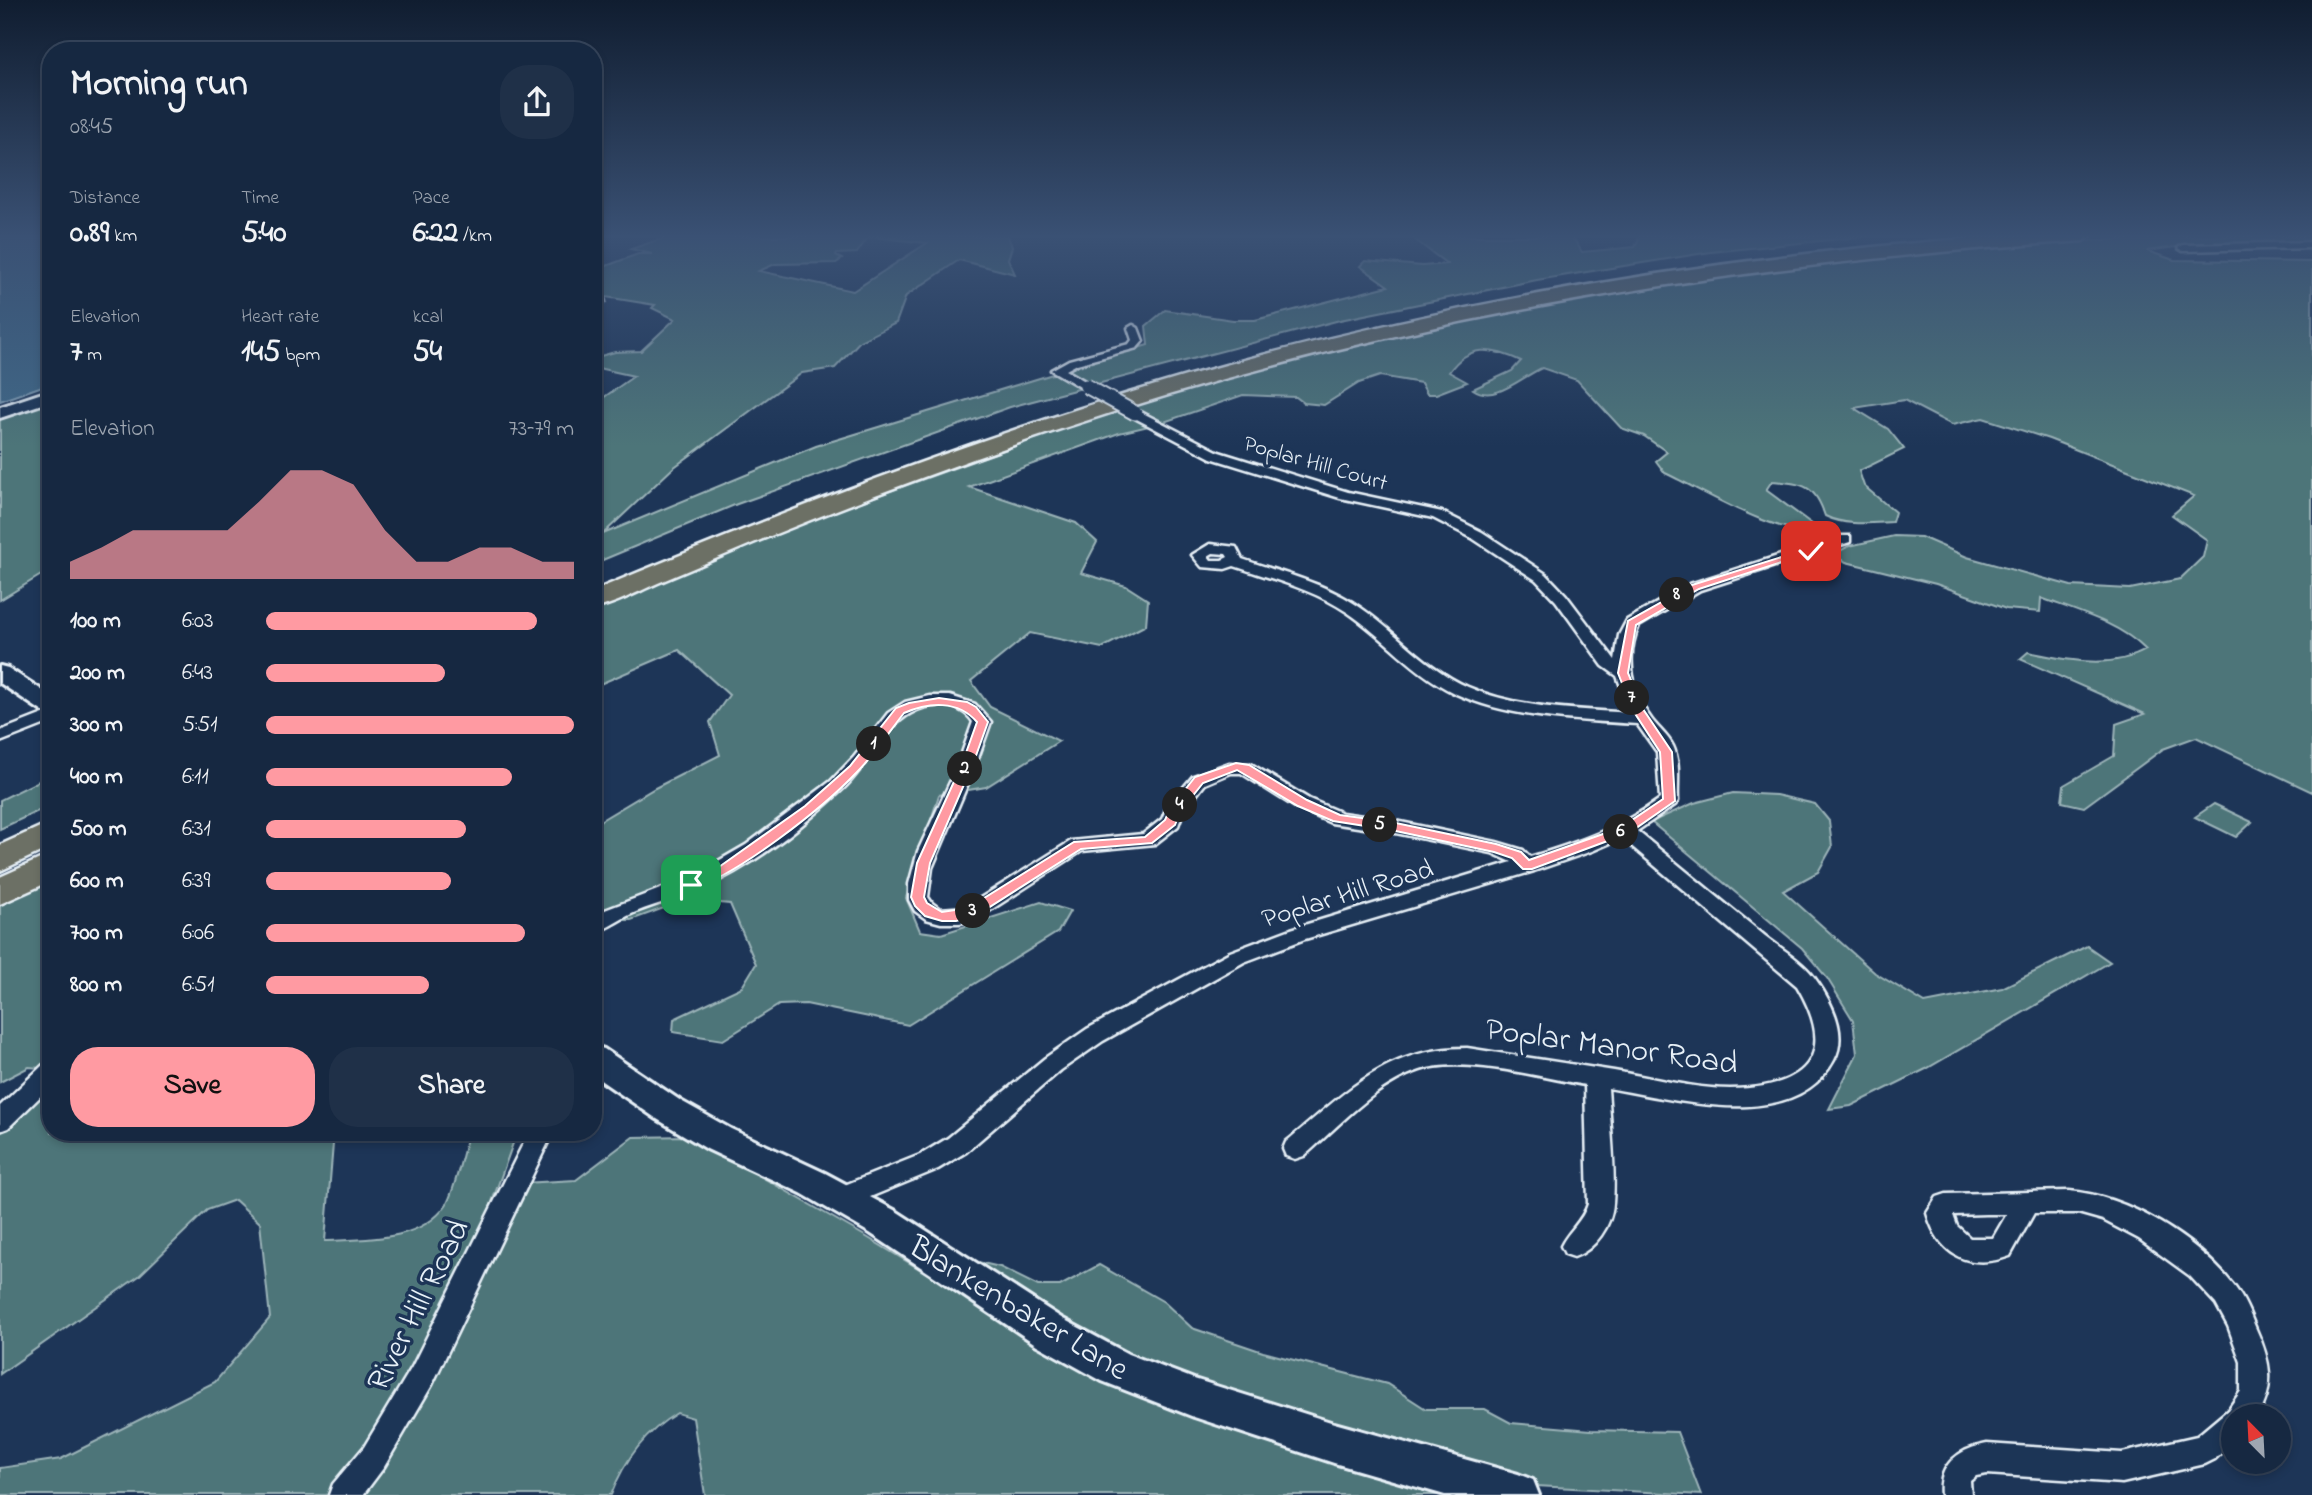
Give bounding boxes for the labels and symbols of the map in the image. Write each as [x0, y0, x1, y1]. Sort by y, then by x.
street label: Poplar Hill Court [1239, 428, 1391, 501]
pin [1781, 521, 1841, 581]
pin: 8 [1660, 578, 1694, 612]
pin: 7 [1614, 680, 1650, 716]
pin: 1 [856, 726, 892, 762]
pin: 2 [948, 752, 982, 786]
pin: 4 [1162, 788, 1198, 822]
pin: 5 [1362, 808, 1398, 842]
pin: 6 [1604, 814, 1638, 850]
street label: Poplar Hill Road [1257, 850, 1439, 941]
pin [661, 855, 721, 915]
pin: 3 [956, 894, 990, 928]
street label: Poplar Manor Road [1482, 1006, 1741, 1089]
street label: River Hill Road [356, 1211, 483, 1400]
street label: Blankenbaker Lane [898, 1224, 1137, 1394]
north arrow [2221, 1404, 2291, 1474]

